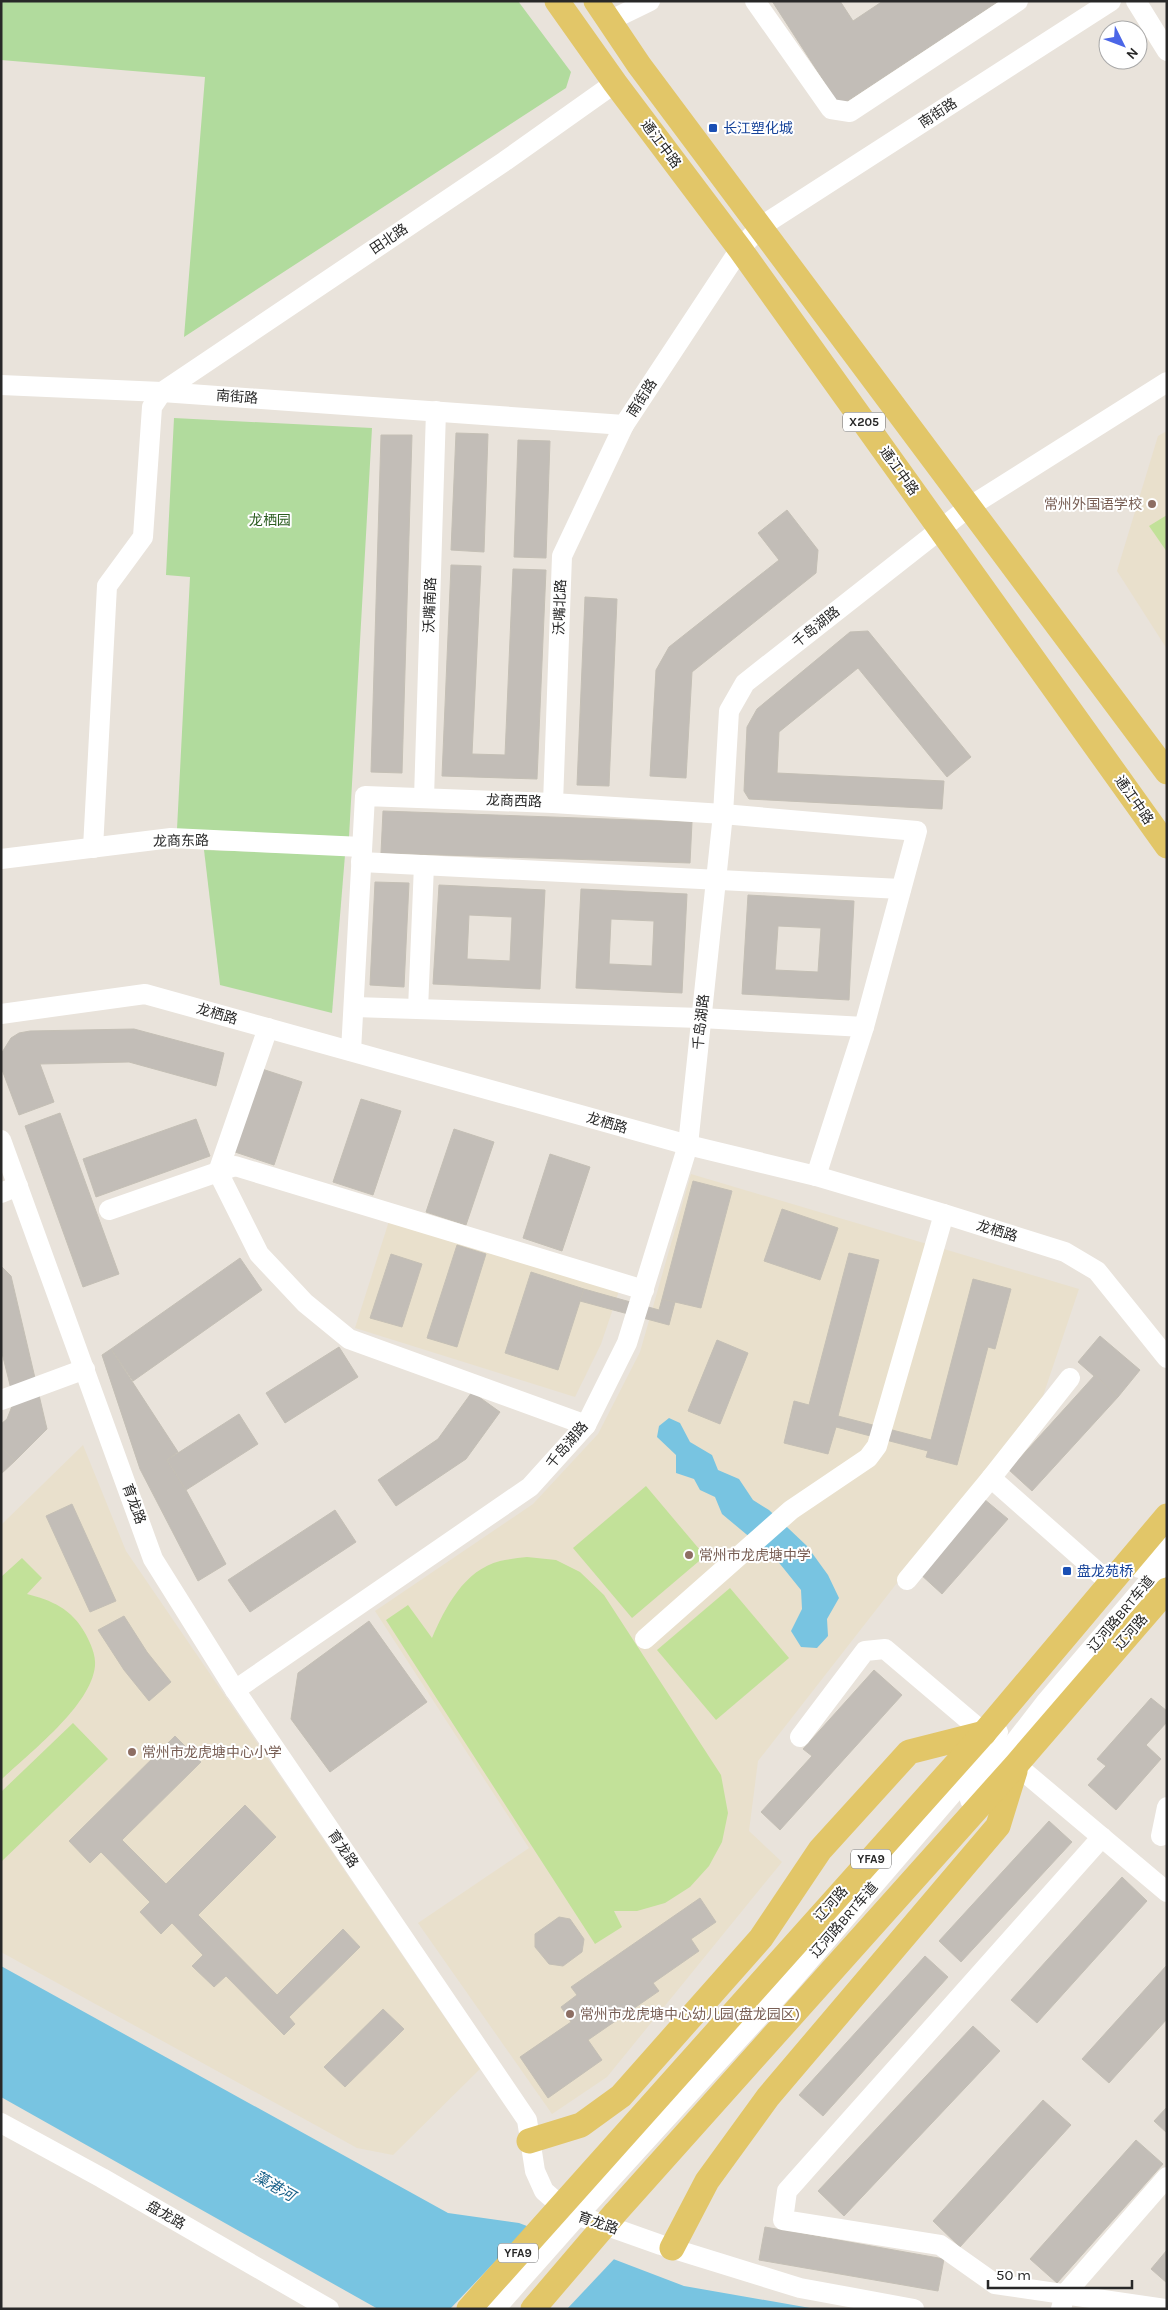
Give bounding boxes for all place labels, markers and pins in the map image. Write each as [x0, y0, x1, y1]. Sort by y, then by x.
place label: 长江塑化城 [723, 120, 793, 137]
marker: 长江塑化城 [707, 122, 719, 134]
place label: 常州外国语学校 [1044, 496, 1142, 513]
marker: 常州外国语学校 [1146, 498, 1158, 510]
place label: 常州市龙虎塘中学 [699, 1547, 811, 1564]
marker: 常州市龙虎塘中学 [683, 1549, 695, 1561]
place label: 盘龙苑桥 [1077, 1563, 1133, 1580]
marker: 盘龙苑桥 [1061, 1565, 1073, 1577]
place label: 常州市龙虎塘中心小学 [142, 1744, 282, 1761]
marker: 常州市龙虎塘中心小学 [126, 1746, 138, 1758]
place label: 常州市龙虎塘中心幼儿园(盘龙园区) [580, 2006, 800, 2023]
marker: 常州市龙虎塘中心幼儿园(盘龙园区) [564, 2008, 576, 2020]

